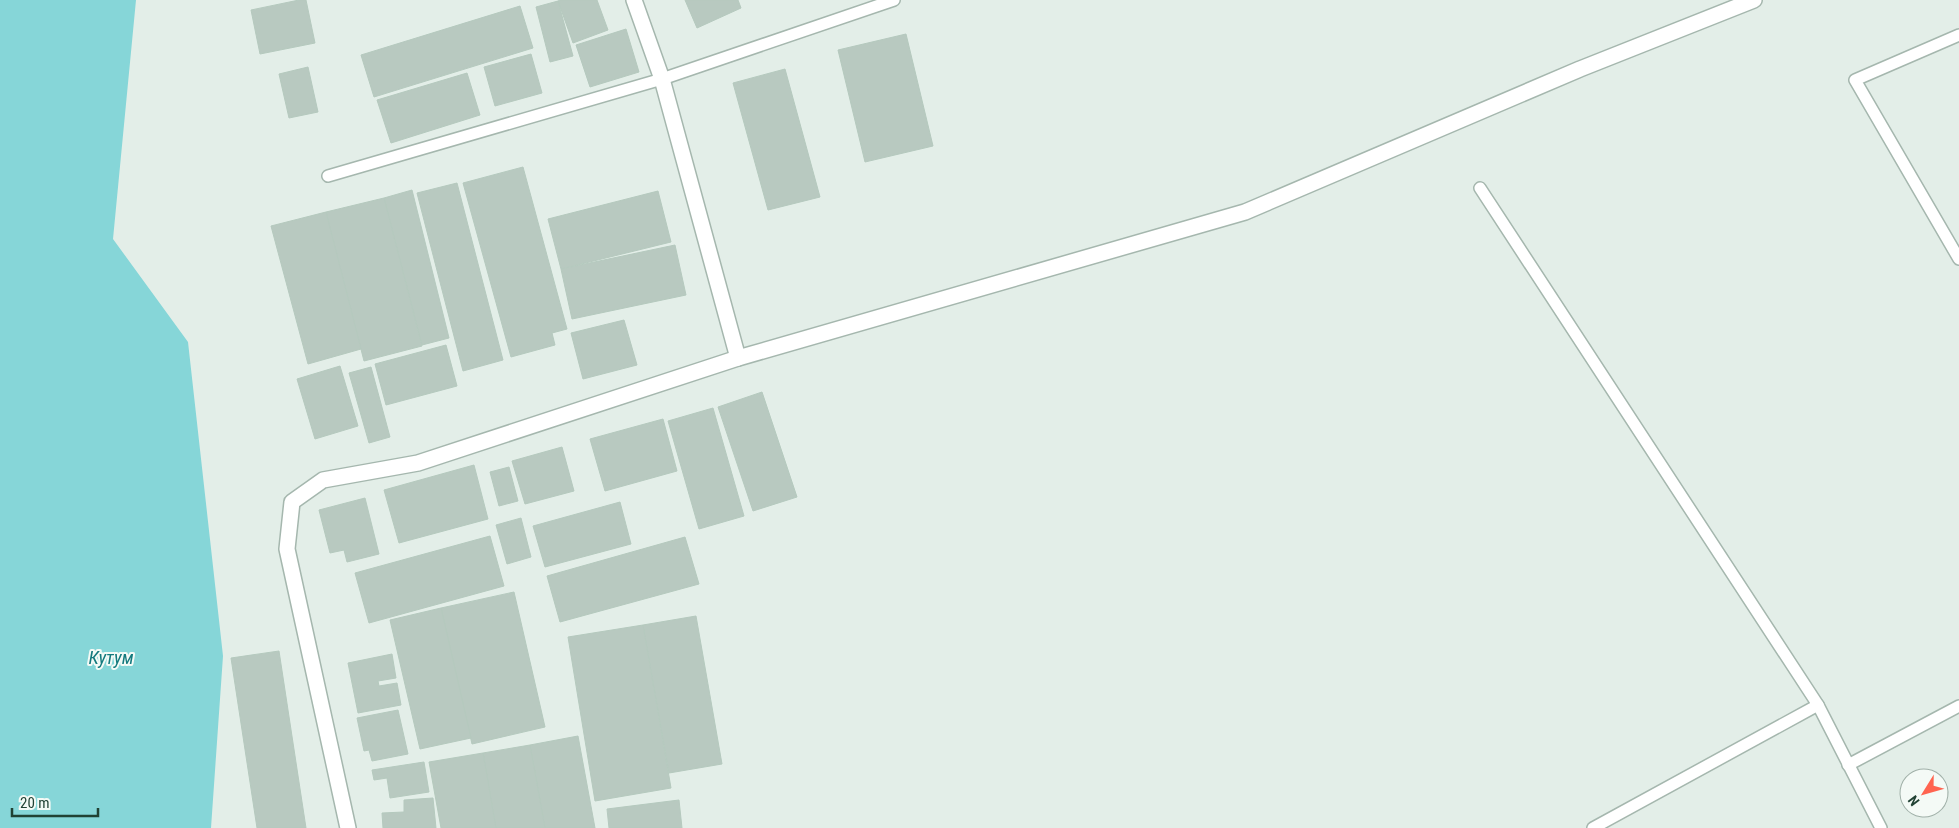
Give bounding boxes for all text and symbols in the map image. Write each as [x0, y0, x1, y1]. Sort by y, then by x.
water label: Кутум [88, 646, 134, 669]
north arrow [1899, 768, 1949, 818]
scale bar [12, 786, 99, 818]
text: N [1905, 793, 1923, 809]
text: 20 m [20, 794, 50, 812]

